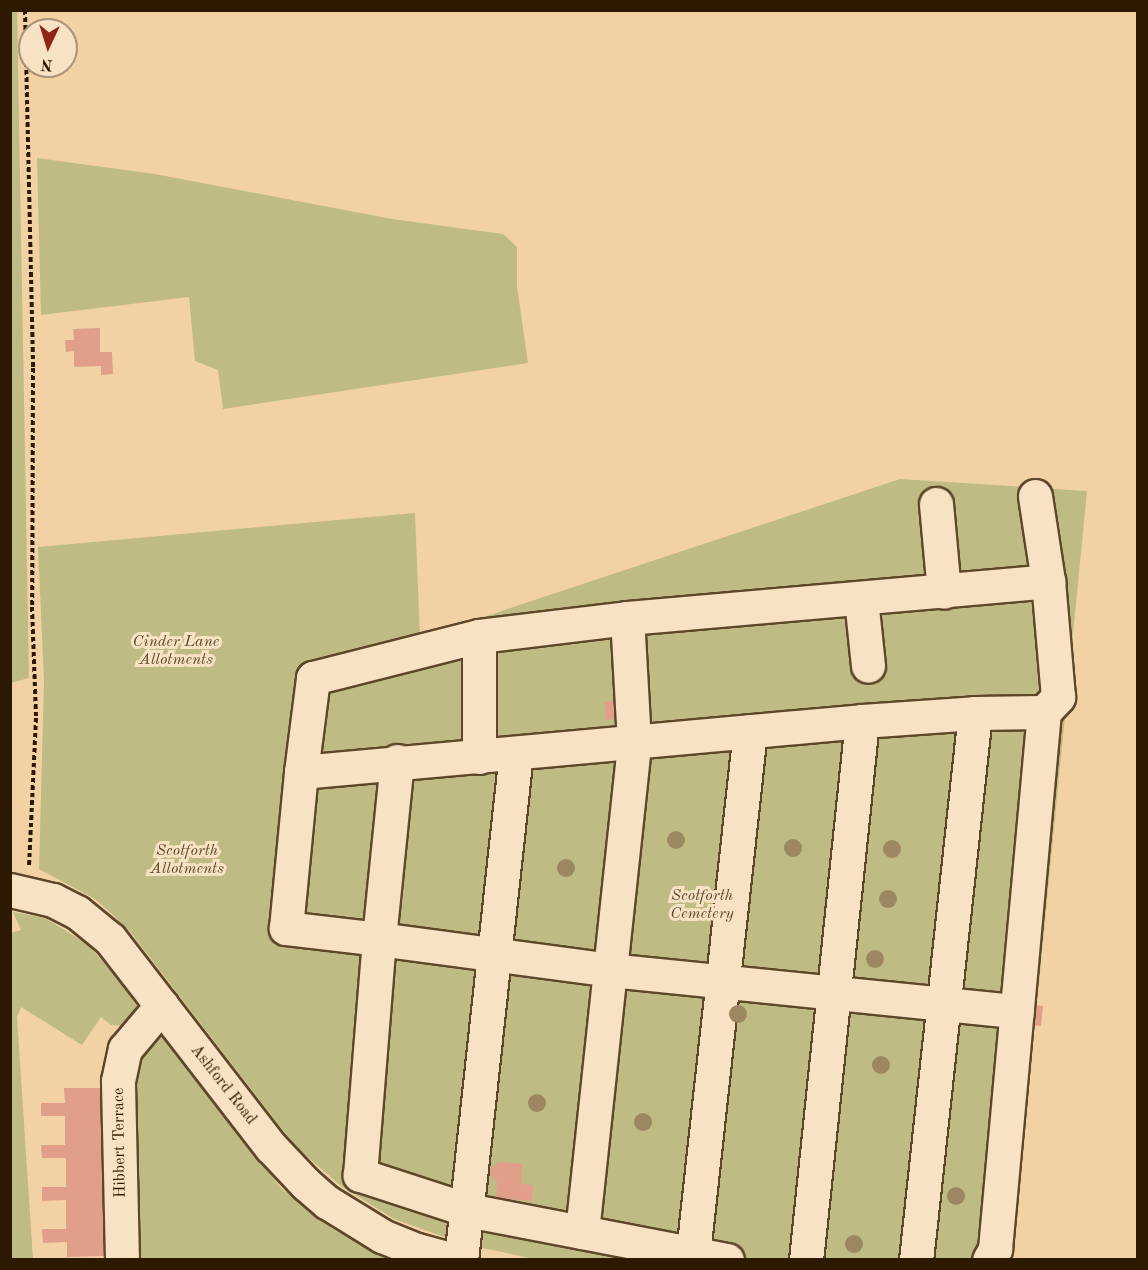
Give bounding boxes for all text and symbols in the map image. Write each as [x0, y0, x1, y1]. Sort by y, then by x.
north arrow [18, 18, 78, 78]
text: N [40, 56, 54, 72]
park label: Cinder Lane Allotments [133, 632, 219, 670]
park label: Scotforth Allotments [150, 841, 224, 879]
park label: Scotforth Cemetery [670, 886, 734, 924]
street label: Ashford Road [186, 1041, 260, 1129]
street label: Hibbert Terrace [109, 1088, 131, 1198]

